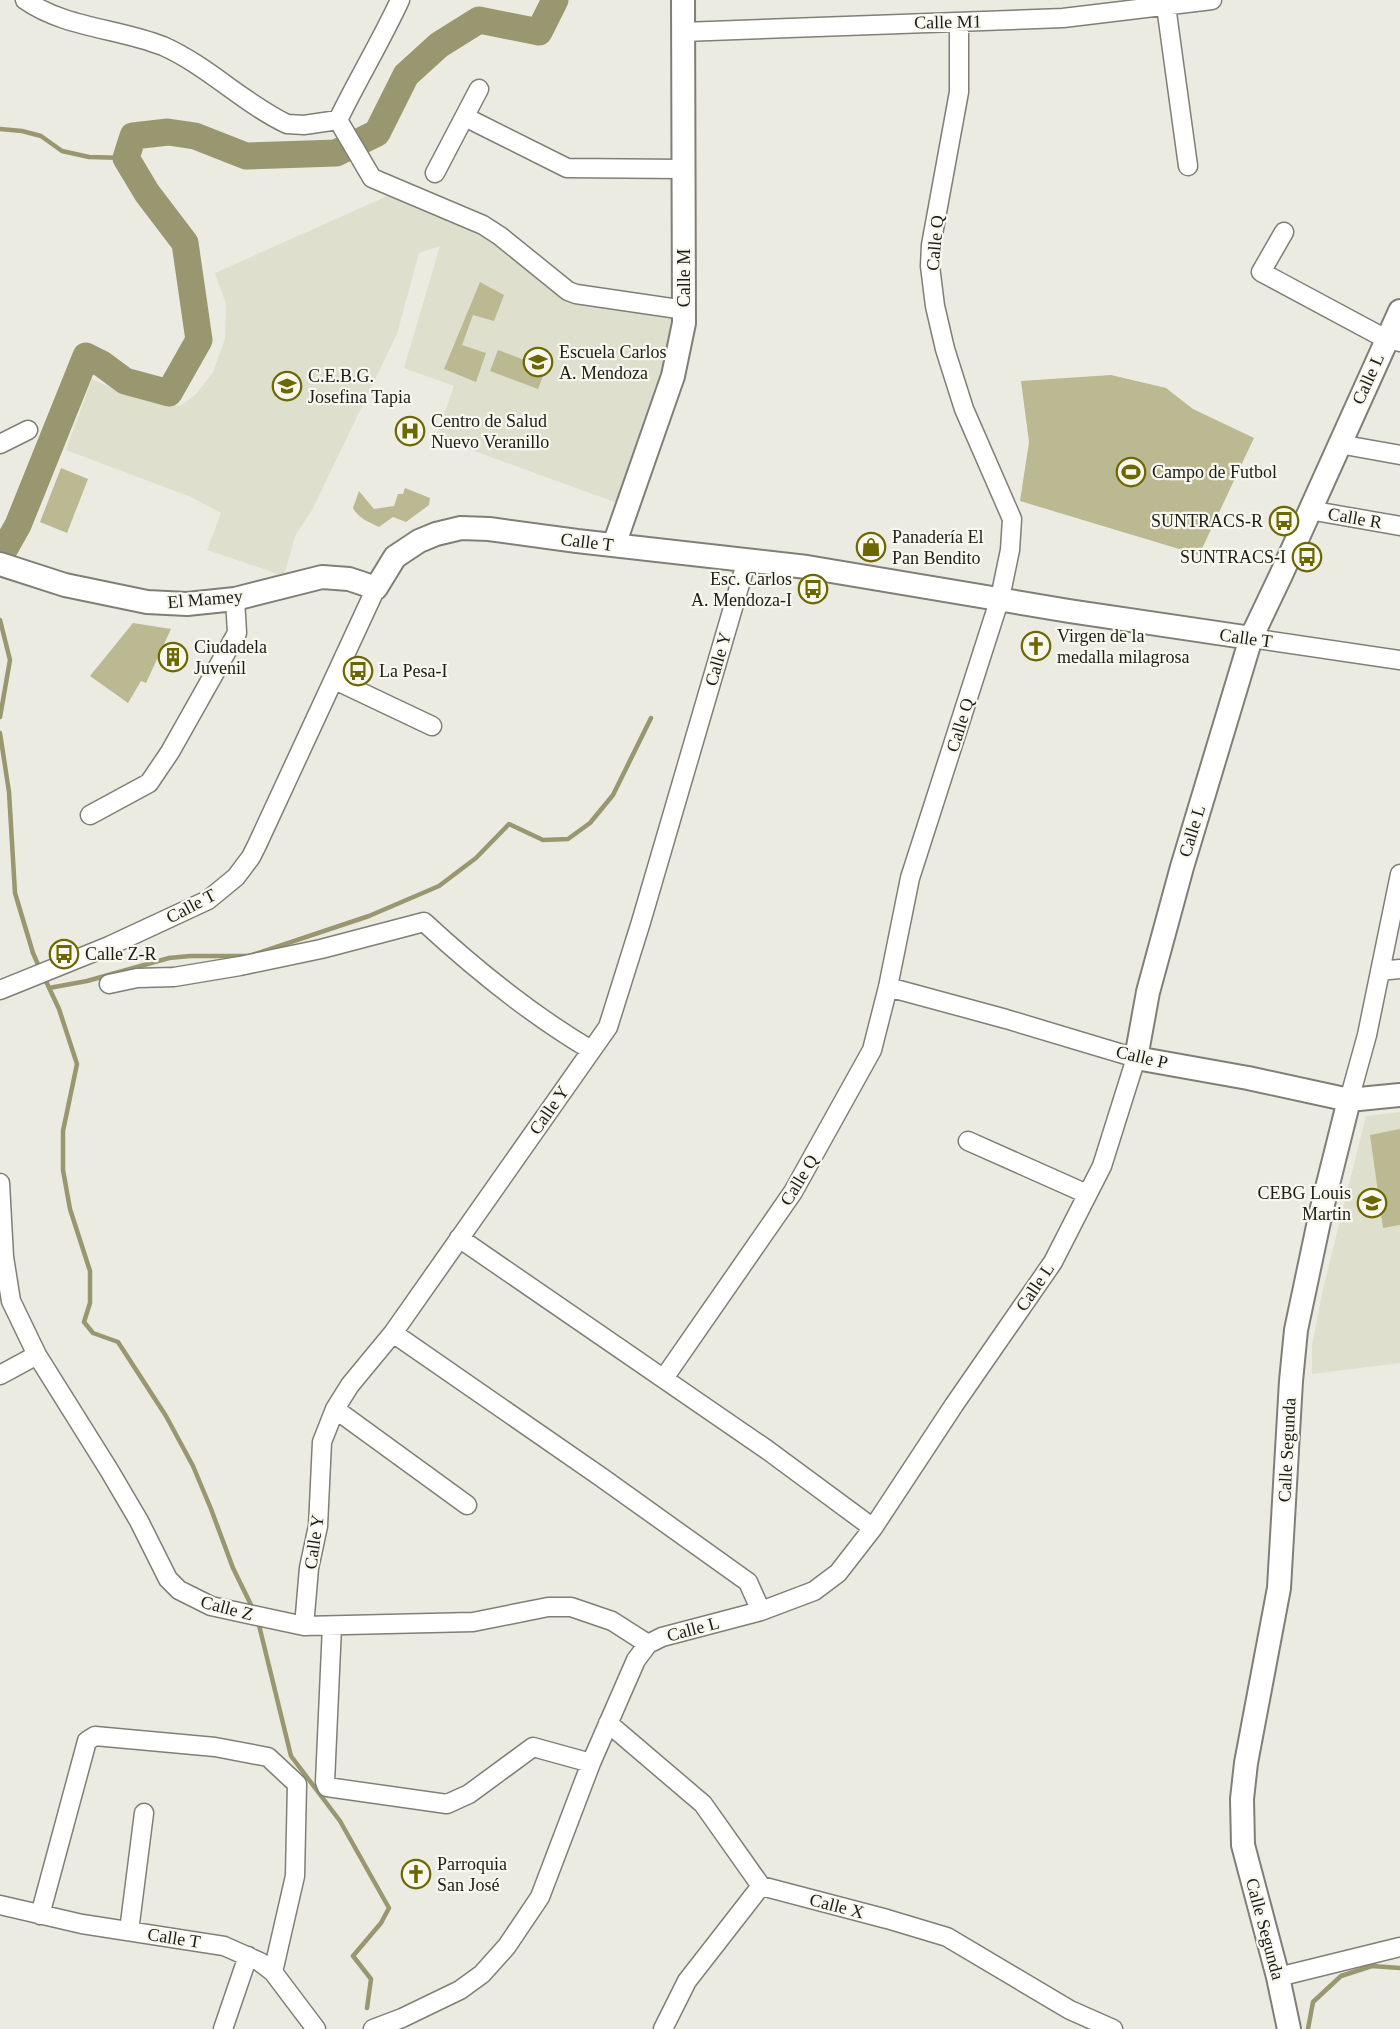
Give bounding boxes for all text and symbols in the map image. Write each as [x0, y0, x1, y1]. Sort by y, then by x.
street label: Calle M1 [914, 11, 982, 33]
street label: Calle Q [923, 214, 947, 272]
street label: Calle M [674, 249, 694, 307]
place label: Escuela Carlos A. Mendoza [559, 342, 666, 383]
school or university icon: Escuela Carlos A. Mendoza [522, 346, 554, 378]
street label: Calle L [1348, 351, 1388, 407]
place label: C.E.B.G. Josefina Tapia [308, 366, 411, 407]
school or university icon: C.E.B.G. Josefina Tapia [271, 370, 303, 402]
place label: Centro de Salud Nuevo Veranillo [431, 411, 549, 452]
hospital icon: Centro de Salud Nuevo Veranillo [394, 415, 426, 447]
sports icon: Campo de Futbol [1115, 456, 1147, 488]
place label: Campo de Futbol [1152, 462, 1277, 482]
street label: Calle R [1326, 503, 1384, 533]
bus stop icon: SUNTRACS-R [1268, 505, 1300, 537]
place label: SUNTRACS-R [1151, 511, 1263, 531]
place label: Panadería El Pan Bendito [892, 527, 983, 568]
street label: Calle T [559, 529, 615, 555]
shop icon: Panadería El Pan Bendito [855, 531, 887, 563]
bus stop icon: SUNTRACS-I [1291, 541, 1323, 573]
place label: SUNTRACS-I [1180, 547, 1286, 567]
place label: Esc. Carlos A. Mendoza-I [691, 569, 792, 610]
bus stop icon: Esc. Carlos A. Mendoza-I [797, 573, 829, 605]
street label: El Mamey [167, 586, 243, 612]
street label: Calle T [1218, 624, 1274, 652]
place label: Virgen de la medalla milagrosa [1057, 626, 1189, 667]
street label: Calle Y [701, 630, 735, 688]
church icon: Virgen de la medalla milagrosa [1020, 630, 1052, 662]
place label: Ciudadela Juvenil [194, 637, 267, 678]
building icon: Ciudadela Juvenil [157, 641, 189, 673]
bus stop icon: La Pesa-I [342, 655, 374, 687]
place label: La Pesa-I [379, 661, 447, 681]
street label: Calle Q [942, 696, 978, 754]
street label: Calle L [1175, 803, 1209, 859]
street label: Calle T [163, 885, 219, 927]
bus stop icon: Calle Z-R [48, 938, 80, 970]
place label: Calle Z-R [85, 944, 156, 964]
street label: Calle P [1114, 1041, 1170, 1073]
street label: Calle Y [525, 1082, 573, 1138]
street label: Calle Q [776, 1151, 822, 1209]
place label: CEBG Louis Martin [1257, 1183, 1351, 1224]
school or university icon: CEBG Louis Martin [1356, 1187, 1388, 1219]
street label: Calle L [1012, 1259, 1058, 1315]
street label: Calle Segunda [1274, 1397, 1300, 1503]
street label: Calle Y [300, 1513, 328, 1571]
street label: Calle Z [199, 1591, 255, 1625]
street label: Calle L [665, 1612, 721, 1646]
place label: Parroquia San José [437, 1854, 507, 1895]
church icon: Parroquia San José [400, 1858, 432, 1890]
street label: Calle Segunda [1242, 1876, 1288, 1982]
street label: Calle X [808, 1890, 866, 1922]
street label: Calle T [146, 1924, 202, 1952]

